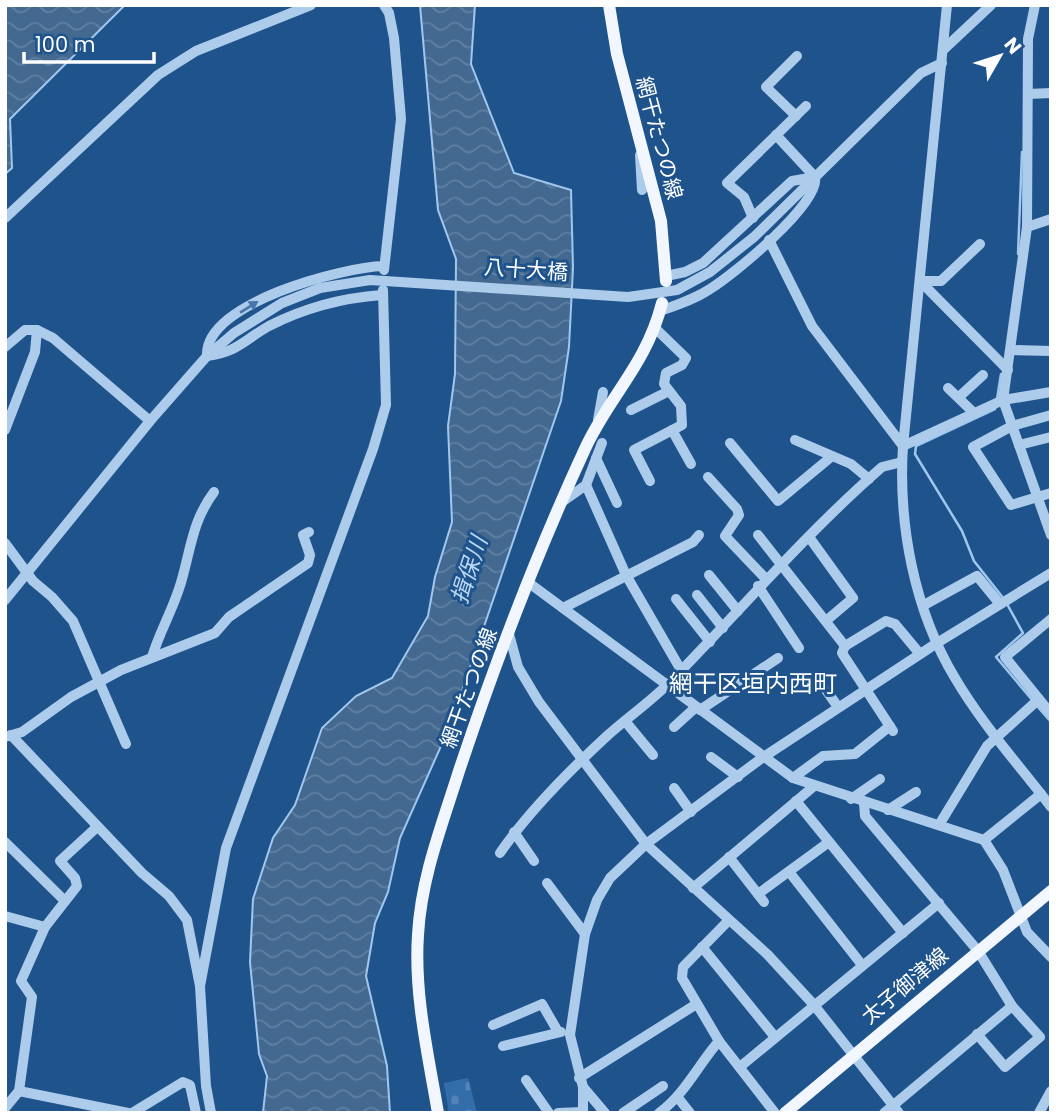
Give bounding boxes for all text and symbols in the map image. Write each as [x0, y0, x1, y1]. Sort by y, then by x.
scale bar [24, 21, 154, 65]
north arrow [965, 21, 1035, 91]
text: 100 m [35, 30, 95, 59]
text: N [998, 32, 1028, 60]
street label: 網干たつの線 [629, 73, 690, 202]
street label: 八十大橋 [483, 252, 569, 287]
one-way arrow [239, 301, 258, 314]
water label: 揖保川 [443, 529, 496, 608]
street label: 網干たつの線 [433, 624, 504, 752]
district label: 網干区垣内西町 [669, 667, 837, 700]
street label: 太子御津線 [855, 941, 954, 1030]

